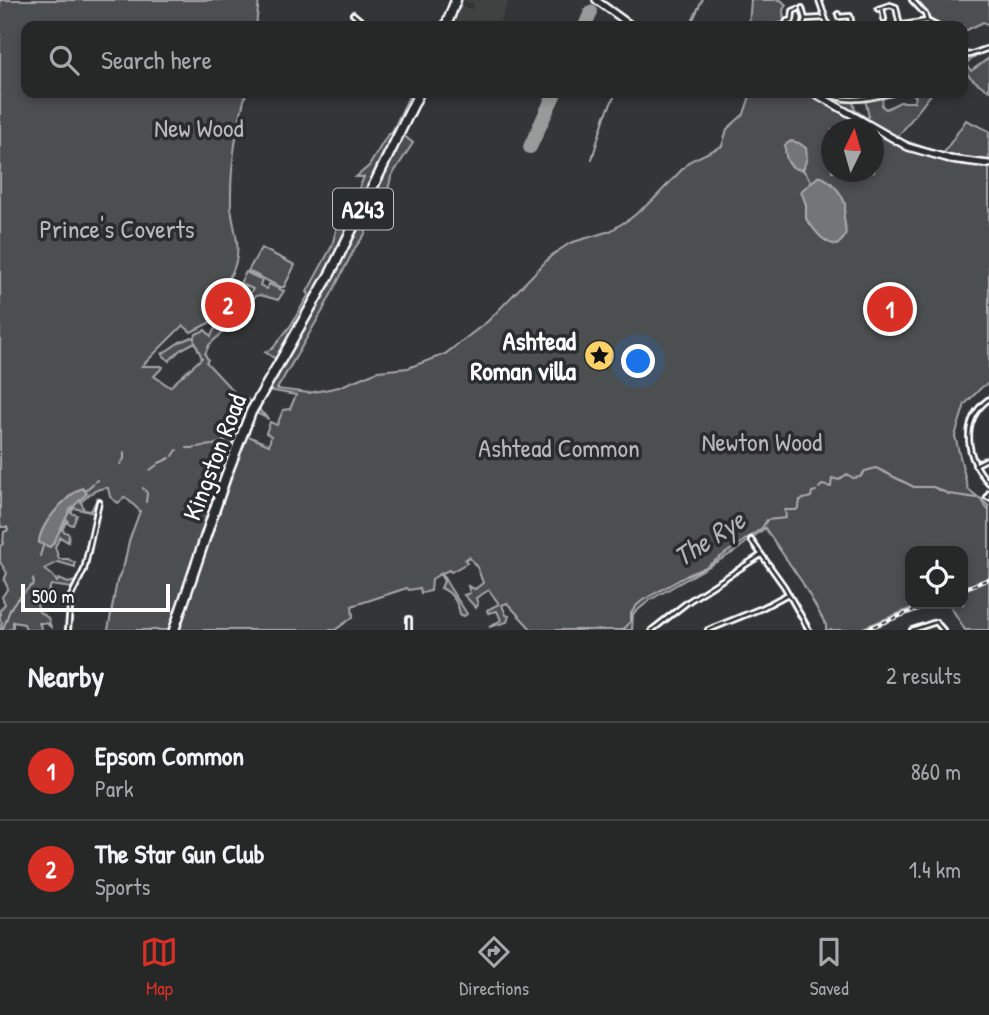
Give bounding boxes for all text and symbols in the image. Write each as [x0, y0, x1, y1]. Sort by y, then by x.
search box [21, 21, 968, 98]
icon: search [45, 41, 83, 79]
text: Search here [101, 42, 212, 77]
park label: New Wood [154, 110, 244, 145]
north arrow [821, 119, 884, 182]
road number: A243 [333, 188, 393, 230]
park label: Prince's Coverts [39, 211, 195, 246]
pin: 2 [205, 279, 251, 331]
pin: 1 [867, 283, 913, 335]
place label: Ashtead Roman villa [470, 323, 577, 388]
place icon: Ashtead Roman villa [582, 338, 616, 372]
your location [621, 344, 655, 378]
street label: Kingston Road [174, 389, 254, 525]
park label: Newton Wood [702, 424, 822, 459]
park label: Ashtead Common [478, 430, 640, 465]
water label: The Rye [666, 500, 754, 575]
map controls [905, 546, 968, 609]
button: locate [905, 546, 968, 609]
scale bar [21, 581, 170, 613]
text: 500 m [32, 583, 74, 609]
text: Nearby [28, 656, 104, 696]
text: 2 results [886, 660, 961, 691]
text: Epsom Common [95, 738, 244, 773]
text: 1 [47, 756, 55, 787]
text: 860 m [911, 756, 961, 787]
text: Park [95, 773, 133, 804]
text: The Star Gun Club [95, 836, 264, 871]
text: 2 [46, 854, 56, 885]
text: 1.4 km [909, 854, 961, 885]
text: Sports [95, 871, 150, 902]
tab: Map [140, 933, 178, 1001]
tab: Directions [459, 933, 529, 1001]
tab: Saved [810, 933, 849, 1001]

